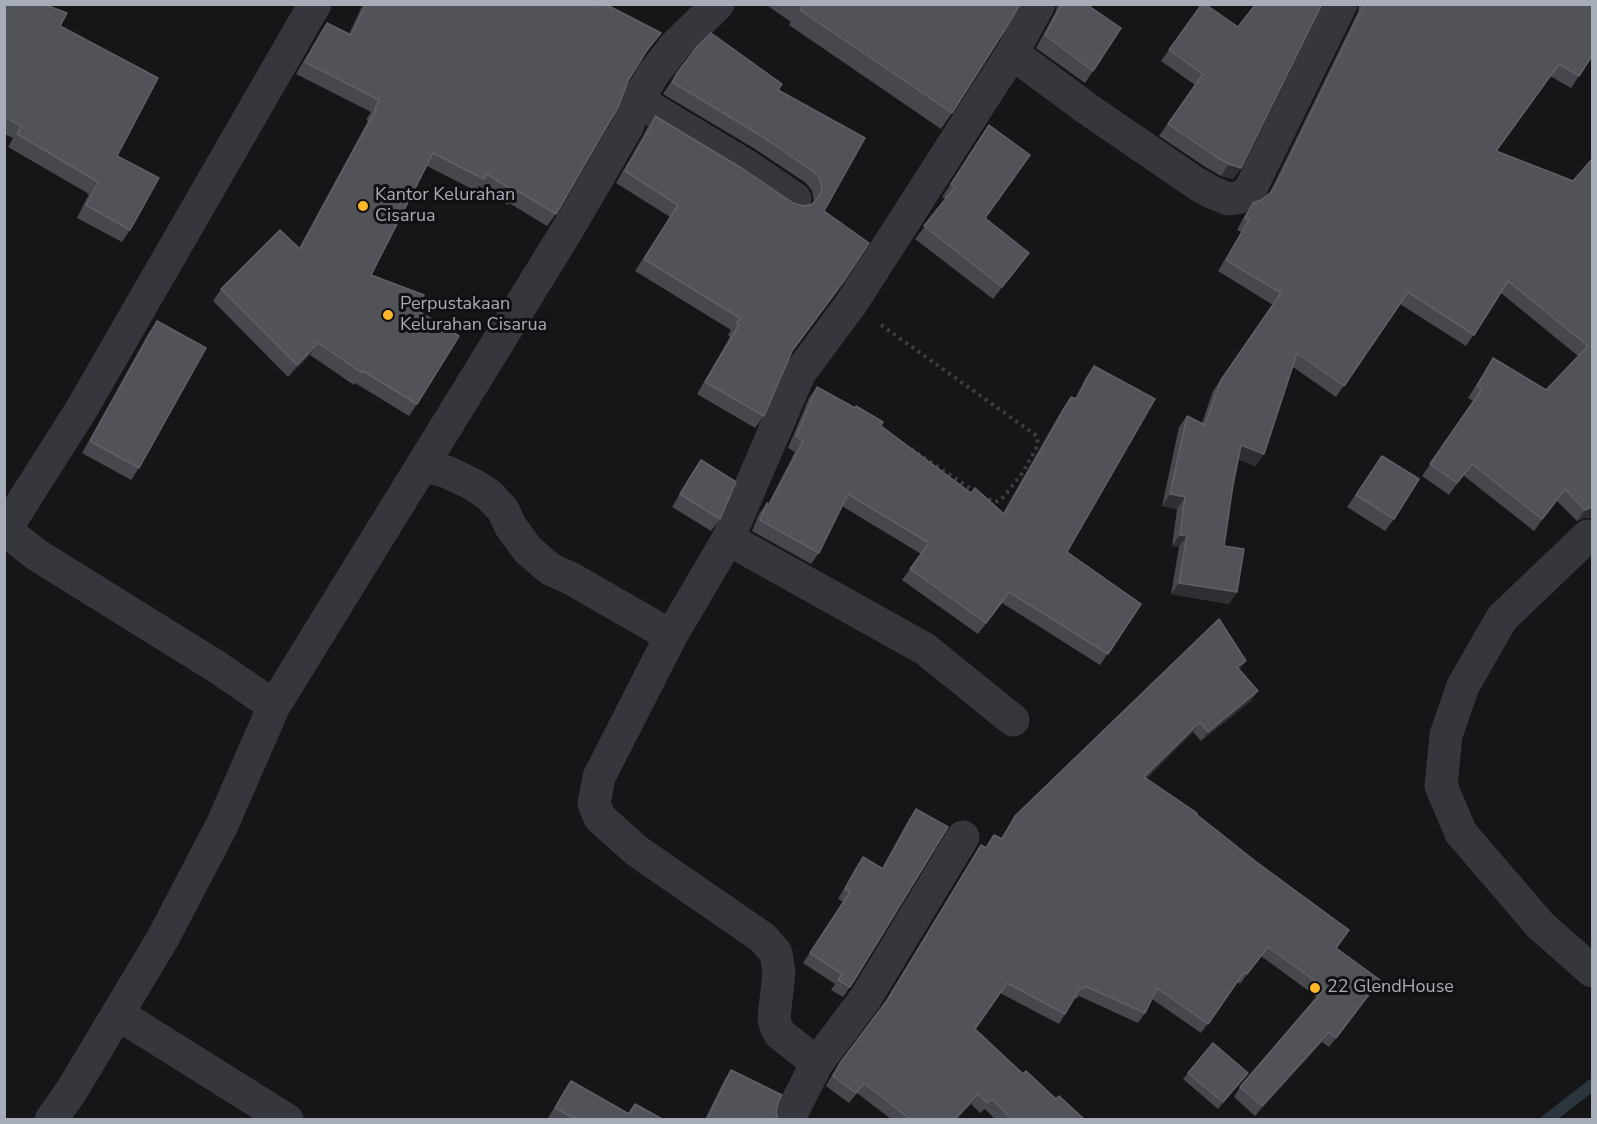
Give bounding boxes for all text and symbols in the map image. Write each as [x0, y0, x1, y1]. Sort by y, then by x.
place label: Kantor Kelurahan Cisarua [375, 185, 515, 228]
marker: Kantor Kelurahan Cisarua [356, 199, 370, 213]
place label: Perpustakaan Kelurahan Cisarua [400, 294, 547, 336]
marker: Perpustakaan Kelurahan Cisarua [381, 308, 395, 322]
place label: 22 GlendHouse [1327, 977, 1454, 999]
marker: 22 GlendHouse [1308, 981, 1322, 995]

